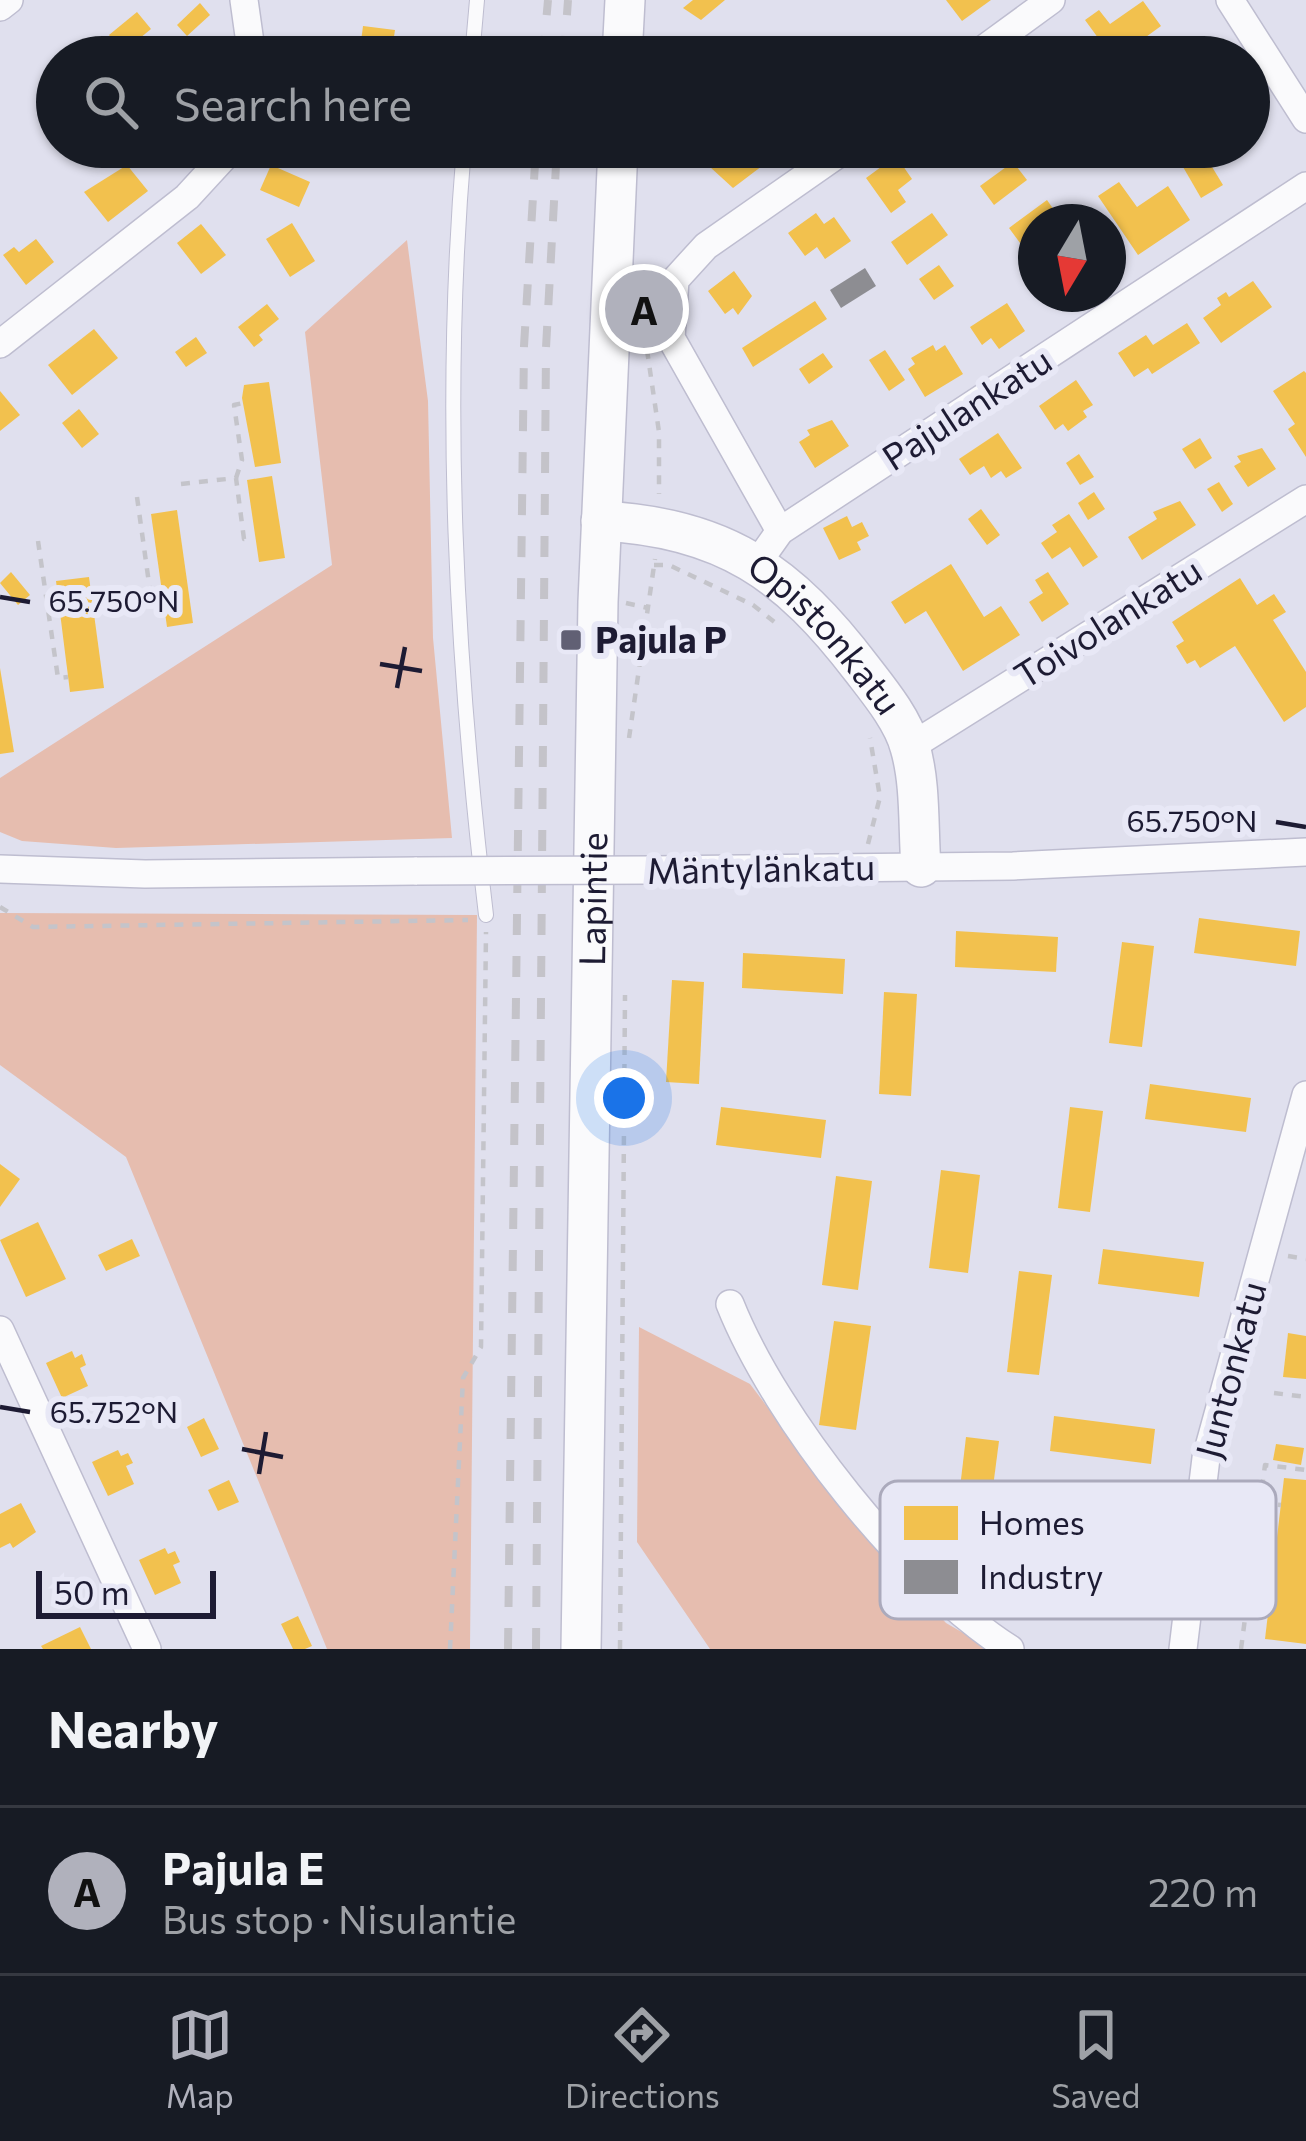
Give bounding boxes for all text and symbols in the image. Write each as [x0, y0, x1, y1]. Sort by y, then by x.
search box [36, 36, 1270, 168]
icon: search [78, 69, 144, 135]
text: Search here [174, 75, 412, 130]
north arrow [1018, 204, 1126, 312]
pin: A [605, 264, 683, 354]
street label: Pajulankatu [873, 336, 1059, 478]
street label: Opistonkatu [741, 542, 913, 722]
street label: Toivolankatu [1005, 546, 1209, 696]
text: 65.750°N [49, 581, 179, 618]
place label: Pajula P [595, 616, 727, 660]
marker: Pajula P [558, 627, 584, 653]
text: 65.750°N [1127, 801, 1257, 838]
street label: Lapintie [568, 832, 614, 966]
street label: Mäntylänkatu [646, 843, 876, 891]
your location [594, 1068, 654, 1128]
street label: Juntonkatu [1184, 1276, 1274, 1463]
text: 65.752°N [50, 1392, 178, 1429]
legend [880, 1481, 1276, 1619]
text: Homes [979, 1501, 1085, 1542]
text: Industry [979, 1555, 1103, 1596]
scale bar [36, 1565, 216, 1618]
text: 50 m [54, 1571, 130, 1612]
text: Nearby [48, 1696, 218, 1759]
text: Pajula E [162, 1839, 325, 1894]
text: A [73, 1867, 101, 1915]
text: 220 m [1148, 1867, 1258, 1915]
text: Bus stop · Nisulantie [162, 1894, 516, 1942]
tab: Map [166, 2002, 234, 2115]
tab: Directions [565, 2002, 720, 2115]
tab: Saved [1051, 2002, 1140, 2115]

